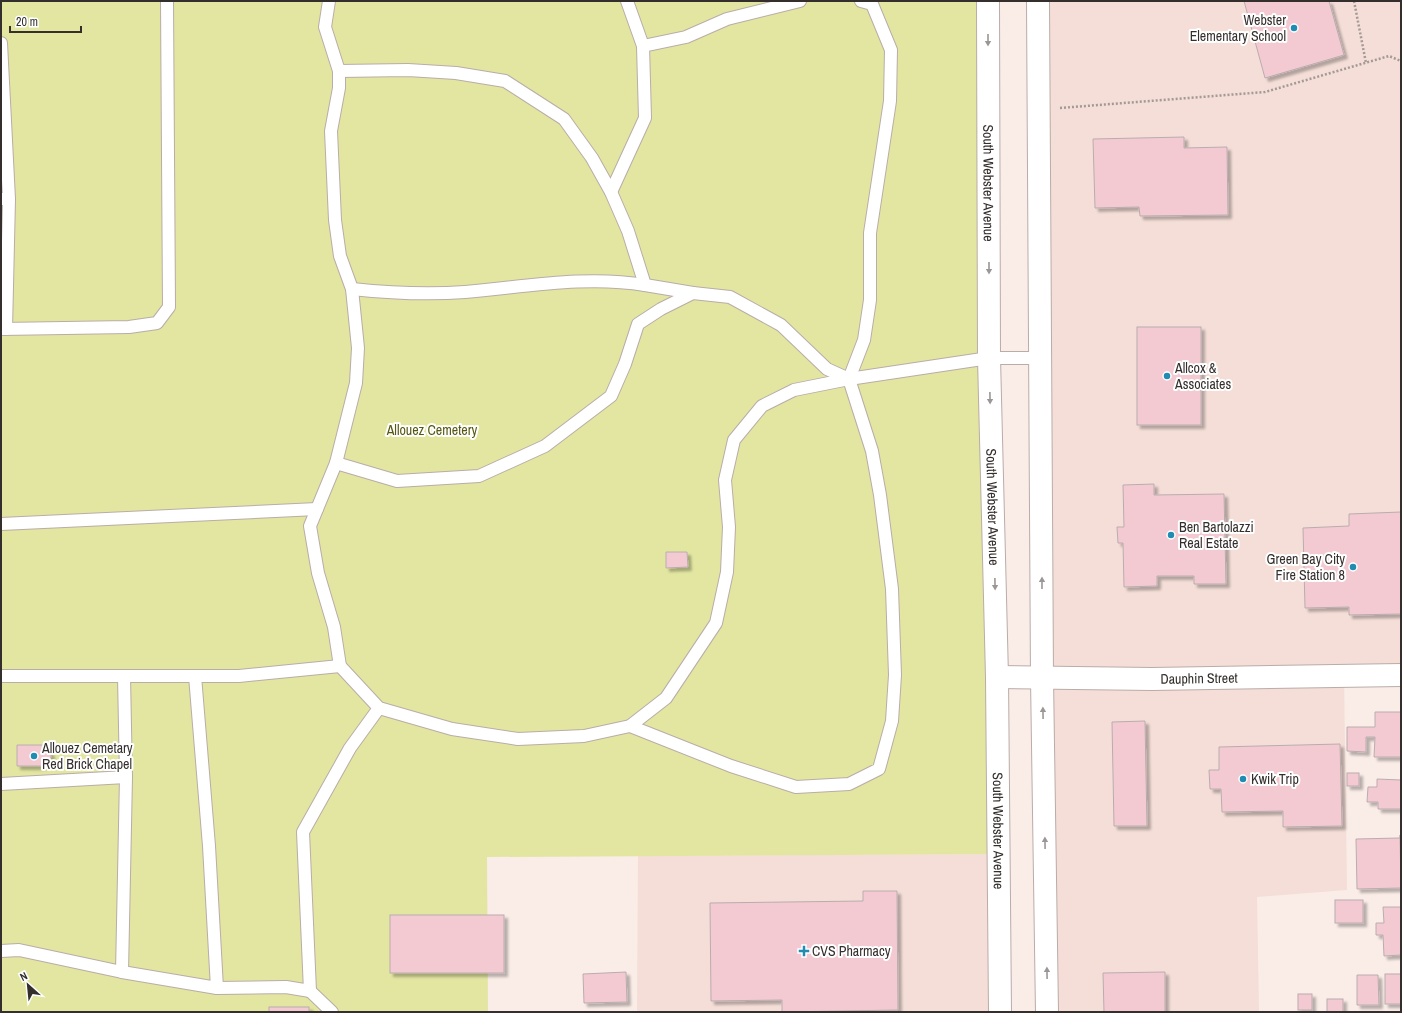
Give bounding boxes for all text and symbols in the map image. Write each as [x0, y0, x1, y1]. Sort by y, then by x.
scale bar [10, 8, 81, 34]
place label: Webster Elementary School [1190, 11, 1286, 45]
text: 20 m [16, 14, 38, 30]
marker: Webster Elementary School [1289, 23, 1299, 33]
one-way arrow [985, 34, 991, 47]
street label: South Webster Avenue [979, 124, 998, 242]
one-way arrow [986, 262, 992, 275]
place label: Allcox & Associates [1174, 359, 1231, 393]
marker: Allcox & Associates [1162, 371, 1172, 381]
one-way arrow [987, 392, 994, 404]
park label: Allouez Cemetery [386, 421, 478, 439]
street label: South Webster Avenue [982, 448, 1003, 566]
place label: Ben Bartolazzi Real Estate [1179, 518, 1254, 552]
marker: Ben Bartolazzi Real Estate [1166, 530, 1176, 540]
place label: Green Bay City Fire Station 8 [1267, 550, 1345, 584]
marker: Green Bay City Fire Station 8 [1348, 562, 1358, 572]
one-way arrow [1039, 576, 1045, 589]
one-way arrow [992, 578, 998, 591]
street label: Dauphin Street [1160, 669, 1238, 688]
one-way arrow [1040, 706, 1046, 719]
place label: Allouez Cemetary Red Brick Chapel [41, 739, 133, 773]
marker: Allouez Cemetary Red Brick Chapel [29, 751, 39, 761]
place label: Kwik Trip [1251, 770, 1299, 788]
street label: South Webster Avenue [989, 772, 1008, 890]
marker: Kwik Trip [1238, 774, 1248, 784]
one-way arrow [1042, 836, 1048, 849]
place label: CVS Pharmacy [812, 942, 891, 960]
marker: CVS Pharmacy [799, 946, 809, 956]
north arrow [8, 965, 48, 1005]
one-way arrow [1044, 966, 1050, 979]
text: N [17, 968, 30, 984]

